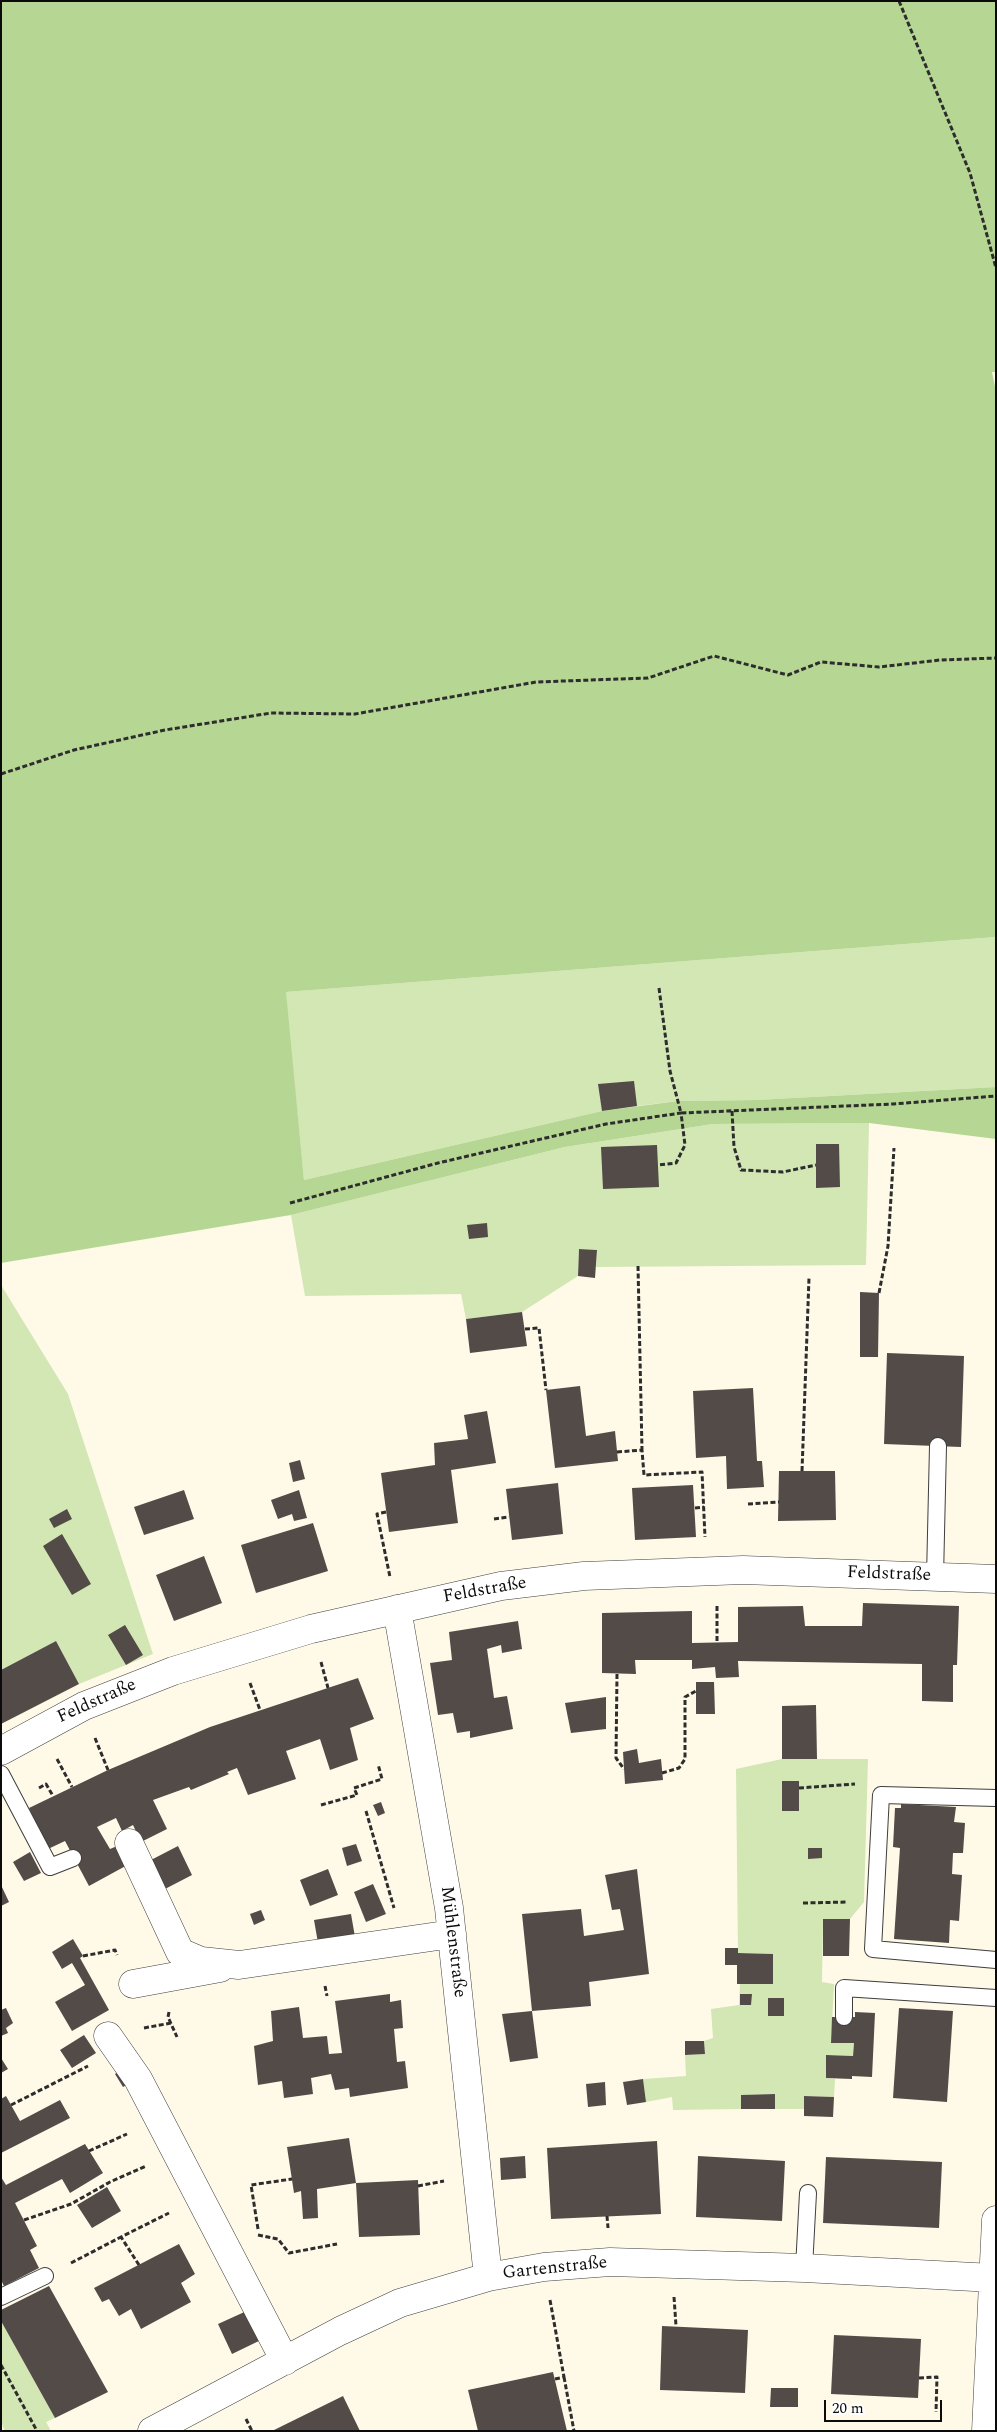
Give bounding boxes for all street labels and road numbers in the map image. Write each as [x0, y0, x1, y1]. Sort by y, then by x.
street label: Feldstraße [846, 1563, 932, 1587]
street label: Feldstraße [442, 1573, 528, 1609]
street label: Feldstraße [54, 1675, 140, 1729]
street label: Mühlenstraße [434, 1885, 470, 1999]
street label: Gartenstraße [502, 2253, 608, 2285]

